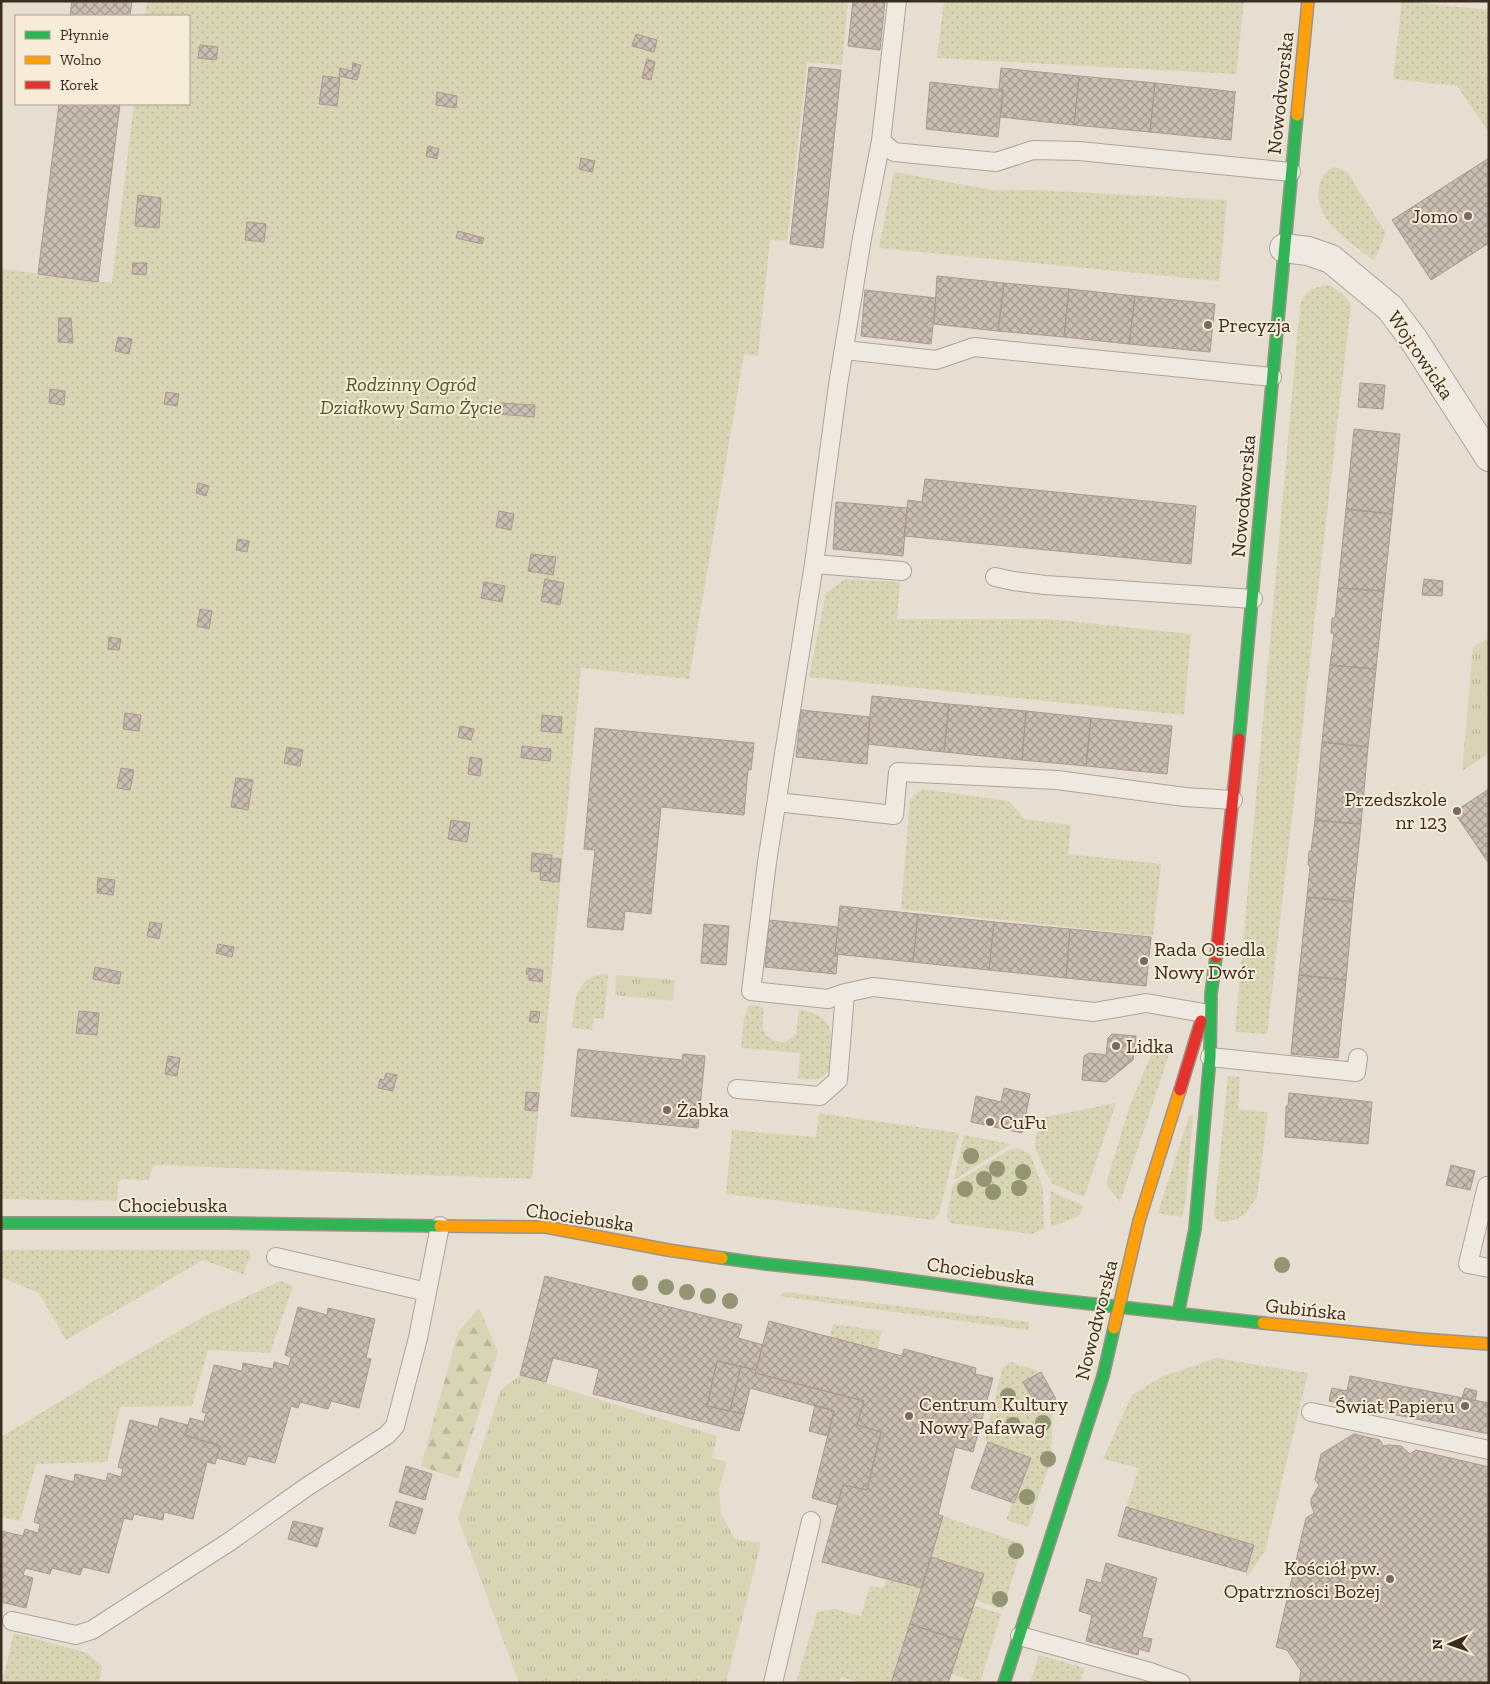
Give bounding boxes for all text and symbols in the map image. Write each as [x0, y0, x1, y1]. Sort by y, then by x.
legend [15, 15, 190, 105]
text: Płynnie [60, 26, 109, 44]
street label: Nowodworska [1262, 30, 1298, 155]
text: Wolno [60, 51, 102, 69]
text: Korek [60, 76, 98, 94]
place label: Jomo [1412, 204, 1458, 228]
marker: Jomo [1462, 210, 1474, 222]
street label: Wojrowicka [1383, 306, 1460, 404]
place label: Precyzja [1218, 313, 1291, 337]
marker: Precyzja [1202, 319, 1214, 331]
park label: Rodzinny Ogród Działkowy Samo Życie [320, 372, 502, 419]
street label: Nowodworska [1226, 433, 1260, 558]
place label: Przedszkole nr 123 [1344, 787, 1447, 834]
marker: Przedszkole nr 123 [1451, 805, 1463, 817]
place label: Rada Osiedla Nowy Dwór [1154, 937, 1266, 984]
marker: Rada Osiedla Nowy Dwór [1138, 955, 1150, 967]
place label: Lidka [1126, 1034, 1174, 1058]
marker: Lidka [1110, 1040, 1122, 1052]
place label: Żabka [677, 1098, 729, 1122]
marker: Żabka [661, 1104, 673, 1116]
place label: CuFu [1000, 1110, 1047, 1134]
marker: CuFu [984, 1116, 996, 1128]
street label: Chociebuska [118, 1193, 228, 1217]
street label: Chociebuska [524, 1198, 636, 1237]
street label: Chociebuska [925, 1252, 1037, 1291]
street label: Nowodworska [1069, 1257, 1123, 1383]
street label: Gubińska [1264, 1293, 1348, 1325]
place label: Centrum Kultury Nowy Pafawag [919, 1392, 1069, 1439]
place label: Świat Papieru [1335, 1394, 1455, 1418]
marker: Świat Papieru [1459, 1400, 1471, 1412]
marker: Centrum Kultury Nowy Pafawag [903, 1410, 915, 1422]
place label: Kościół pw. Opatrzności Bożej [1224, 1556, 1380, 1603]
marker: Kościół pw. Opatrzności Bożej [1384, 1573, 1396, 1585]
north arrow [1425, 1619, 1475, 1669]
text: N [1429, 1638, 1446, 1650]

